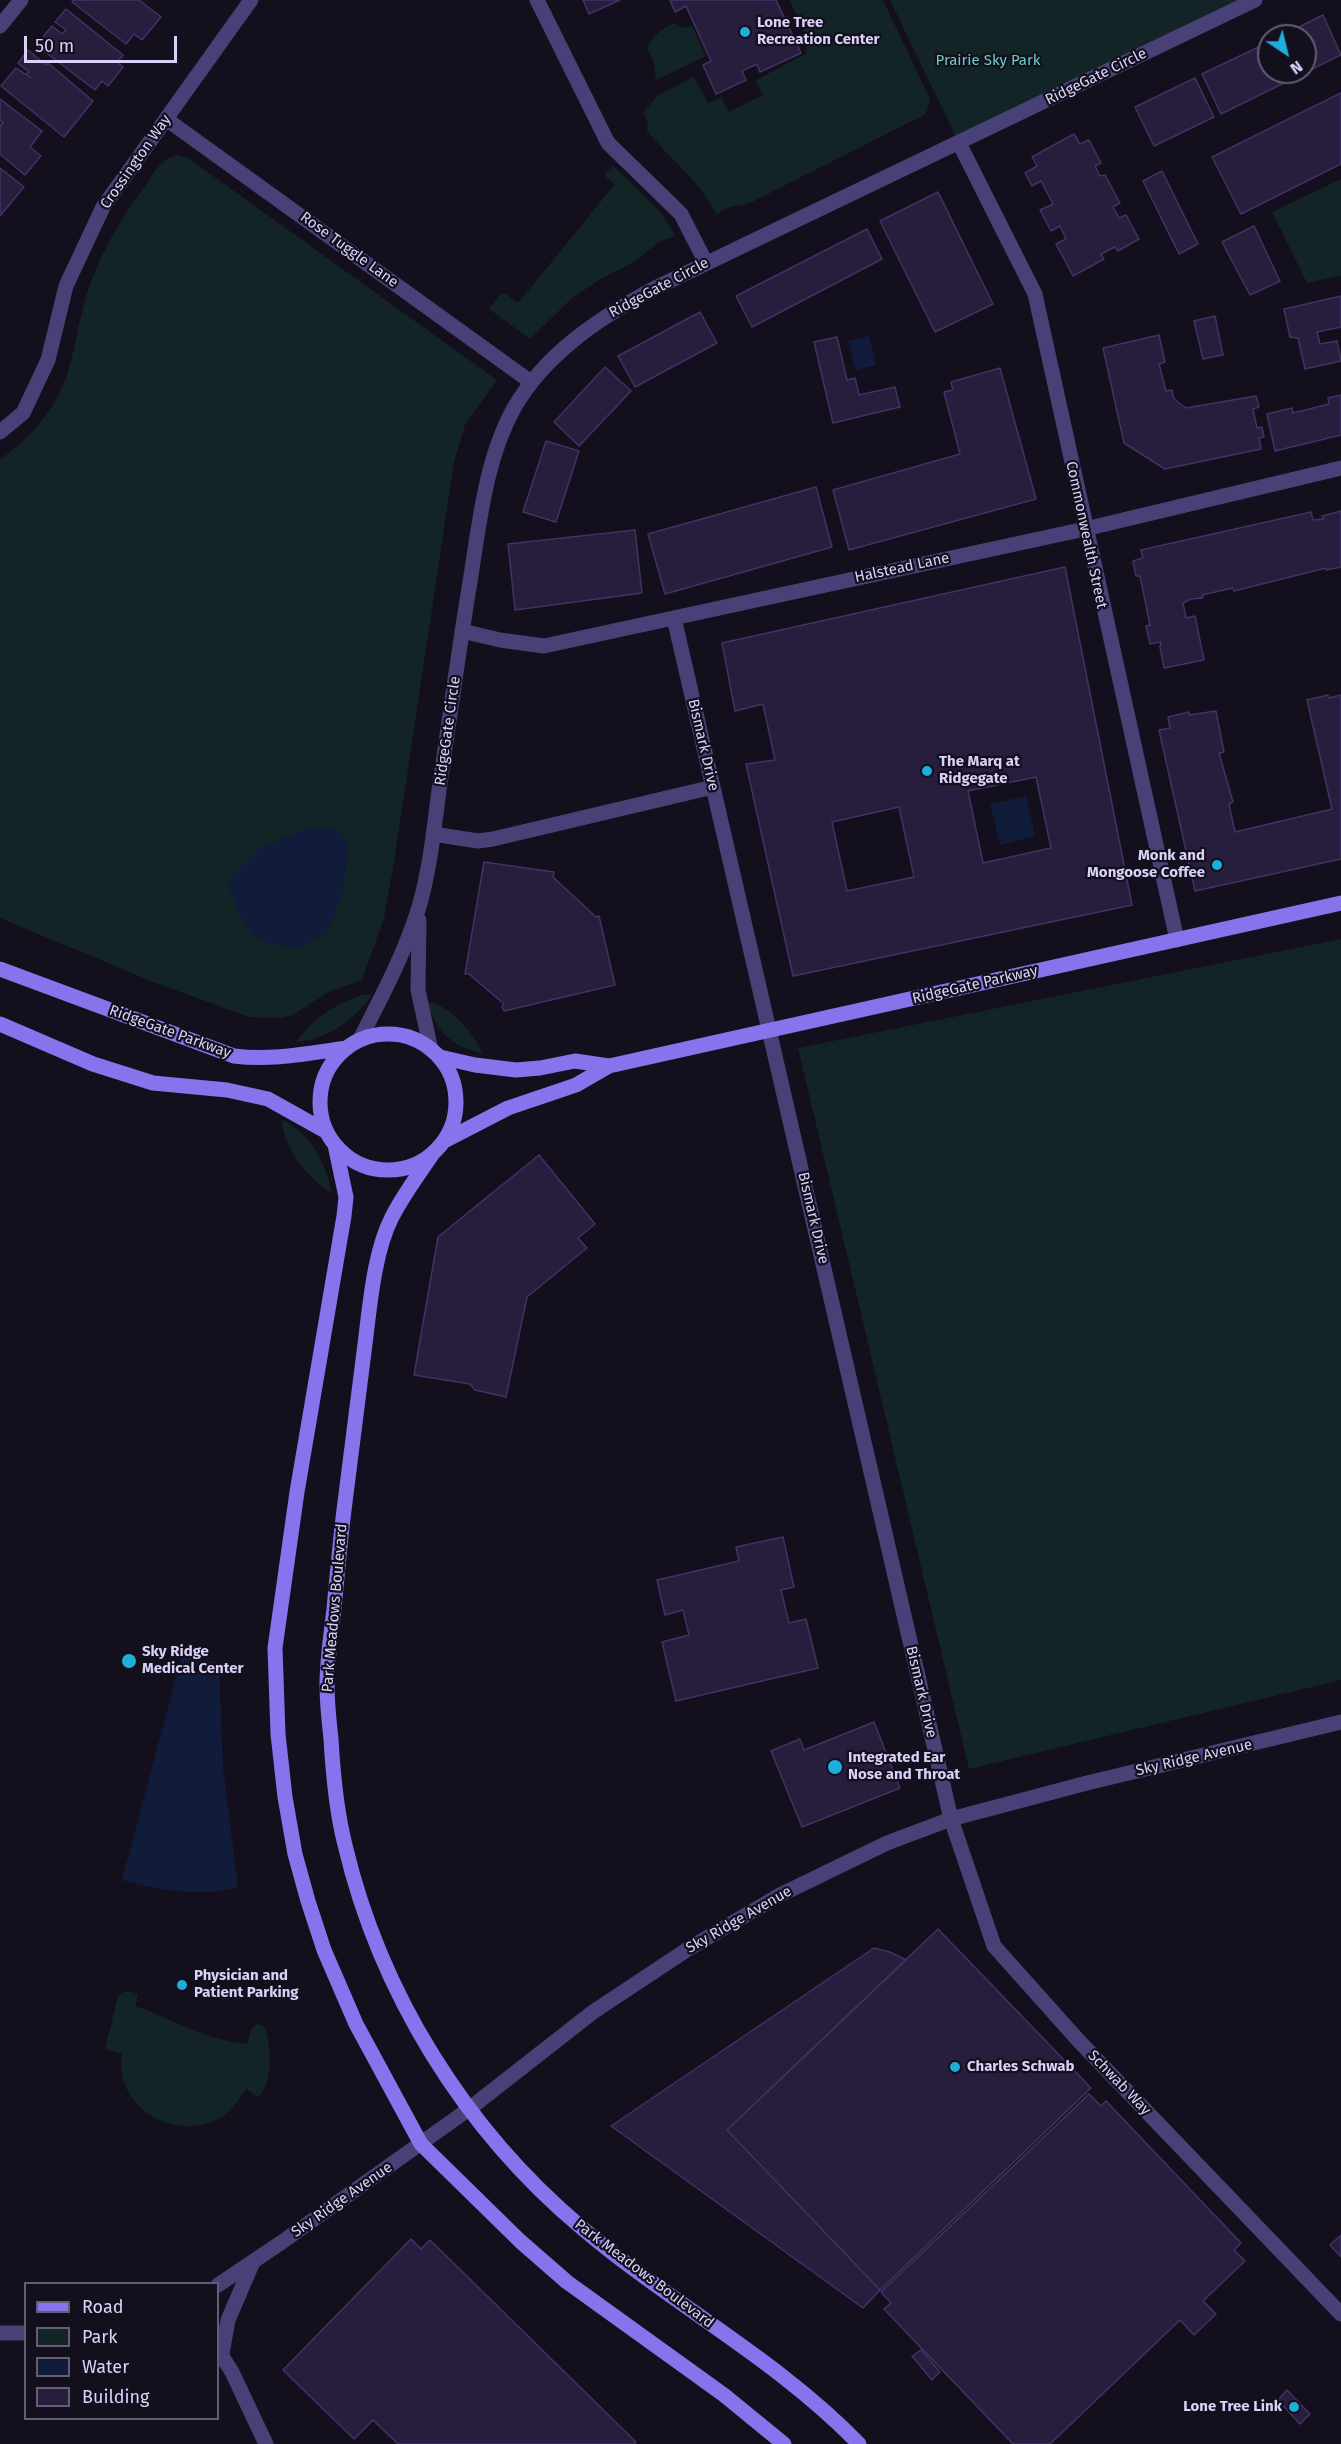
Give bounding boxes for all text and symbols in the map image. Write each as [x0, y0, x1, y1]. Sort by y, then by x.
place label: Lone Tree Recreation Center [757, 14, 879, 49]
scale bar [27, 24, 180, 62]
north arrow [1257, 24, 1317, 84]
marker: Lone Tree Recreation Center [738, 25, 752, 39]
text: 50 m [35, 35, 74, 57]
street label: RidgeGate Circle [1042, 45, 1150, 109]
park label: Prairie Sky Park [936, 52, 1040, 70]
text: N [1287, 57, 1306, 78]
street label: Crossington Way [97, 111, 175, 213]
street label: Rose Tuggle Lane [296, 208, 402, 292]
street label: RidgeGate Circle [606, 254, 712, 322]
street label: Commonwealth Street [1062, 460, 1110, 610]
street label: Halstead Lane [853, 549, 951, 587]
street label: RidgeGate Circle [431, 675, 465, 787]
street label: Bismark Drive [684, 697, 722, 793]
place label: The Marq at Ridgegate [939, 753, 1020, 788]
marker: The Marq at Ridgegate [920, 764, 934, 778]
place label: Monk and Mongoose Coffee [1087, 847, 1205, 882]
marker: Monk and Mongoose Coffee [1210, 858, 1224, 872]
street label: RidgeGate Parkway [910, 962, 1040, 1008]
street label: RidgeGate Parkway [107, 1002, 233, 1062]
street label: Bismark Drive [794, 1170, 832, 1266]
street label: Park Meadows Boulevard [319, 1523, 351, 1693]
place label: Sky Ridge Medical Center [142, 1643, 243, 1678]
street label: Bismark Drive [902, 1644, 940, 1740]
marker: Sky Ridge Medical Center [120, 1652, 138, 1670]
street label: Sky Ridge Avenue [1134, 1736, 1254, 1780]
place label: Integrated Ear Nose and Throat [848, 1749, 960, 1784]
marker: Integrated Ear Nose and Throat [826, 1758, 844, 1776]
street label: Sky Ridge Avenue [683, 1882, 795, 1958]
place label: Physician and Patient Parking [194, 1967, 299, 2002]
marker: Physician and Patient Parking [175, 1978, 189, 1992]
street label: Schwab Way [1084, 2047, 1154, 2119]
place label: Charles Schwab [967, 2058, 1074, 2076]
marker: Charles Schwab [948, 2060, 962, 2074]
street label: Sky Ridge Avenue [288, 2159, 396, 2241]
street label: Park Meadows Boulevard [571, 2216, 717, 2332]
legend [24, 2282, 219, 2420]
text: Road [82, 2296, 124, 2318]
text: Park [82, 2326, 117, 2348]
text: Water [82, 2356, 129, 2378]
text: Building [82, 2386, 149, 2408]
place label: Lone Tree Link [1183, 2398, 1282, 2416]
marker: Lone Tree Link [1287, 2400, 1301, 2414]

